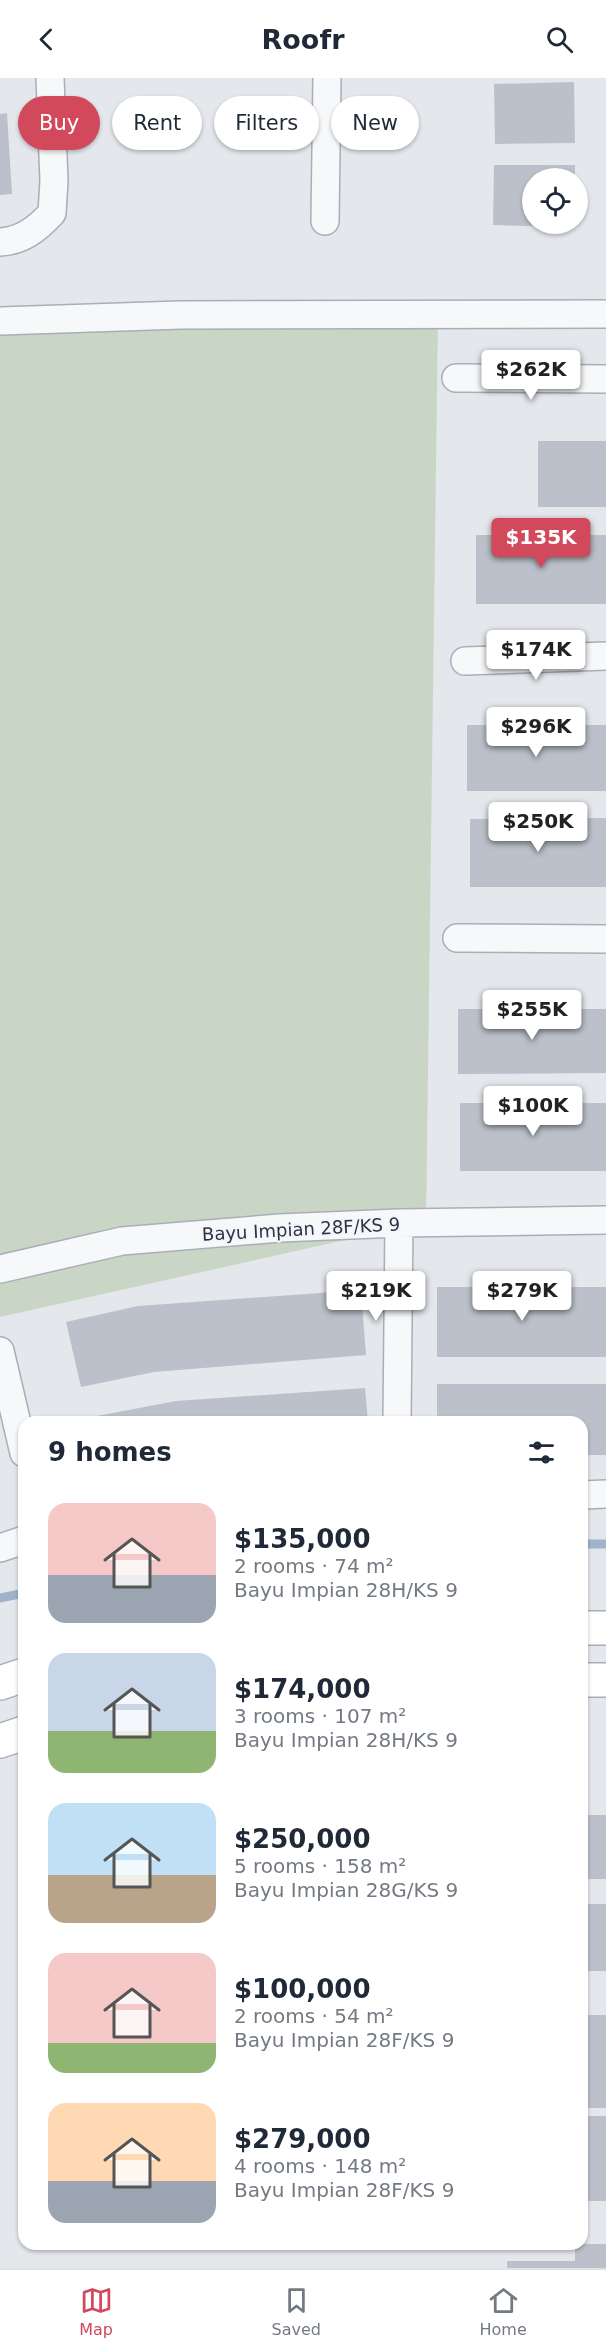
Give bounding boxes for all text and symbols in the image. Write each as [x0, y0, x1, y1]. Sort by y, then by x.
icon: back [30, 23, 63, 56]
icon: search [543, 23, 576, 56]
text: Roofr [262, 24, 344, 55]
chip: Buy [18, 96, 100, 150]
chip: Rent [112, 96, 202, 150]
chip: Filters [214, 96, 319, 150]
chip: New [331, 96, 419, 150]
map controls [522, 168, 588, 234]
button: locate [522, 168, 588, 234]
pin: $262K [489, 350, 573, 401]
text: $262K [495, 357, 567, 381]
pin: $135K [499, 518, 583, 569]
text: $135K [505, 525, 577, 549]
pin: $174K [494, 630, 578, 681]
text: $174K [500, 637, 572, 661]
pin: $296K [494, 707, 578, 758]
text: $296K [500, 714, 572, 738]
pin: $250K [496, 802, 580, 853]
text: $250K [502, 809, 574, 833]
pin: $255K [490, 990, 574, 1041]
text: $255K [496, 997, 568, 1021]
pin: $100K [491, 1086, 575, 1137]
text: $100K [497, 1093, 569, 1117]
street label: Bayu Impian 28F/KS 9 [201, 1213, 401, 1245]
pin: $219K [334, 1271, 418, 1322]
pin: $279K [480, 1271, 564, 1322]
text: $219K [340, 1278, 412, 1302]
text: $279K [486, 1278, 558, 1302]
icon: filters [525, 1436, 558, 1469]
text: 9 homes [48, 1437, 172, 1467]
text: $135,000 [234, 1524, 371, 1554]
icon: home [96, 1527, 168, 1599]
text: 2 rooms · 74 m² [234, 1554, 394, 1578]
text: Bayu Impian 28H/KS 9 [234, 1578, 458, 1602]
text: $174,000 [234, 1674, 371, 1704]
icon: home [96, 1677, 168, 1749]
text: 3 rooms · 107 m² [234, 1704, 406, 1728]
text: Bayu Impian 28H/KS 9 [234, 1728, 458, 1752]
text: $250,000 [234, 1824, 371, 1854]
icon: home [96, 1827, 168, 1899]
text: 5 rooms · 158 m² [234, 1854, 406, 1878]
text: Bayu Impian 28G/KS 9 [234, 1878, 458, 1902]
text: $100,000 [234, 1974, 371, 2004]
icon: home [96, 1977, 168, 2049]
text: 2 rooms · 54 m² [234, 2004, 394, 2028]
text: Bayu Impian 28F/KS 9 [234, 2028, 454, 2052]
text: $279,000 [234, 2124, 371, 2154]
icon: home [96, 2127, 168, 2199]
text: 4 rooms · 148 m² [234, 2154, 406, 2178]
text: Bayu Impian 28F/KS 9 [234, 2178, 454, 2202]
tab: Map [79, 2284, 113, 2339]
tab: Saved [272, 2284, 321, 2339]
tab: Home [479, 2284, 527, 2339]

